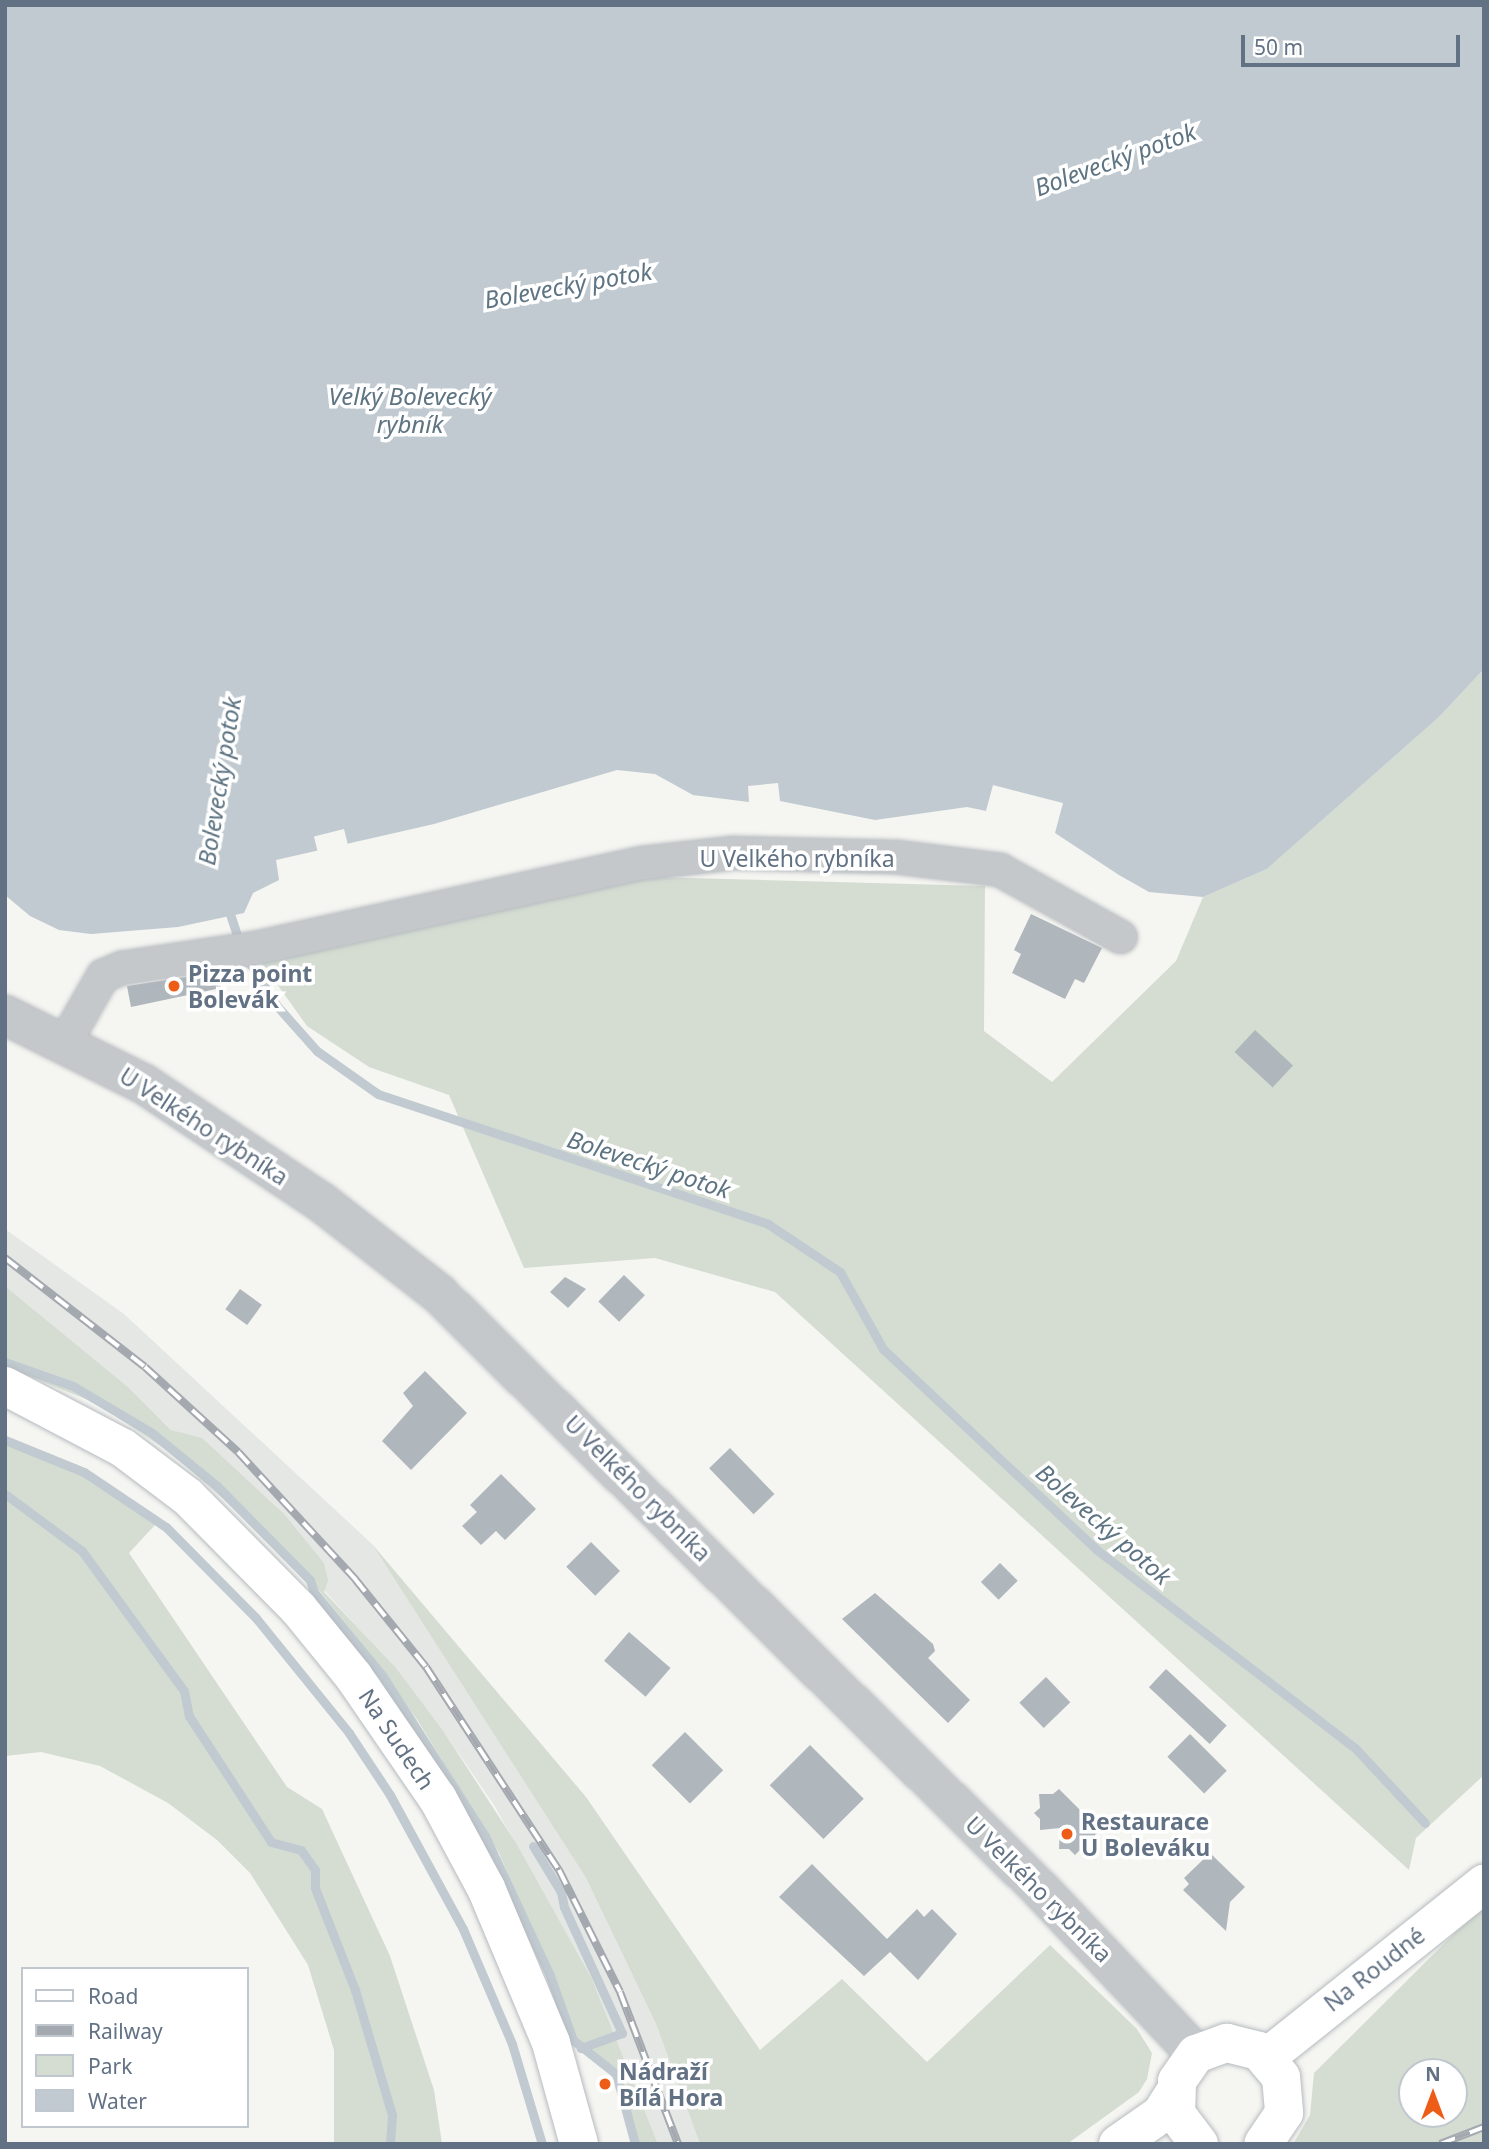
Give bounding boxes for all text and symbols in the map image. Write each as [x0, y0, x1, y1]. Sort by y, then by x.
scale bar [1244, 21, 1463, 65]
text: 50 m [1254, 33, 1303, 61]
water label: Bolevecký potok [1030, 116, 1200, 202]
water label: Bolevecký potok [482, 256, 654, 314]
water label: Velký Bolevecký rybník [328, 382, 492, 438]
water label: Bolevecký potok [191, 695, 247, 867]
street label: U Velkého rybníka [699, 844, 895, 872]
place label: Pizza point Bolevák [188, 959, 312, 1013]
marker: Pizza point Bolevák [166, 978, 182, 994]
street label: U Velkého rybníka [115, 1061, 293, 1191]
water label: Bolevecký potok [564, 1124, 734, 1204]
street label: U Velkého rybníka [559, 1409, 717, 1567]
water label: Bolevecký potok [1030, 1457, 1178, 1591]
street label: Na Sudech [353, 1683, 441, 1795]
place label: Restaurace U Boleváku [1081, 1807, 1210, 1861]
street label: U Velkého rybníka [960, 1810, 1118, 1968]
marker: Restaurace U Boleváku [1059, 1826, 1075, 1842]
street label: Na Roudné [1318, 1921, 1430, 2017]
legend [21, 1967, 248, 2128]
text: Road [88, 1982, 138, 2010]
text: Railway [88, 2017, 163, 2045]
text: Park [88, 2052, 132, 2080]
place label: Nádraží Bílá Hora [619, 2057, 723, 2111]
north arrow [1398, 2058, 1468, 2128]
text: N [1425, 2061, 1441, 2087]
marker: Nádraží Bílá Hora [597, 2076, 613, 2092]
text: Water [88, 2087, 147, 2115]

